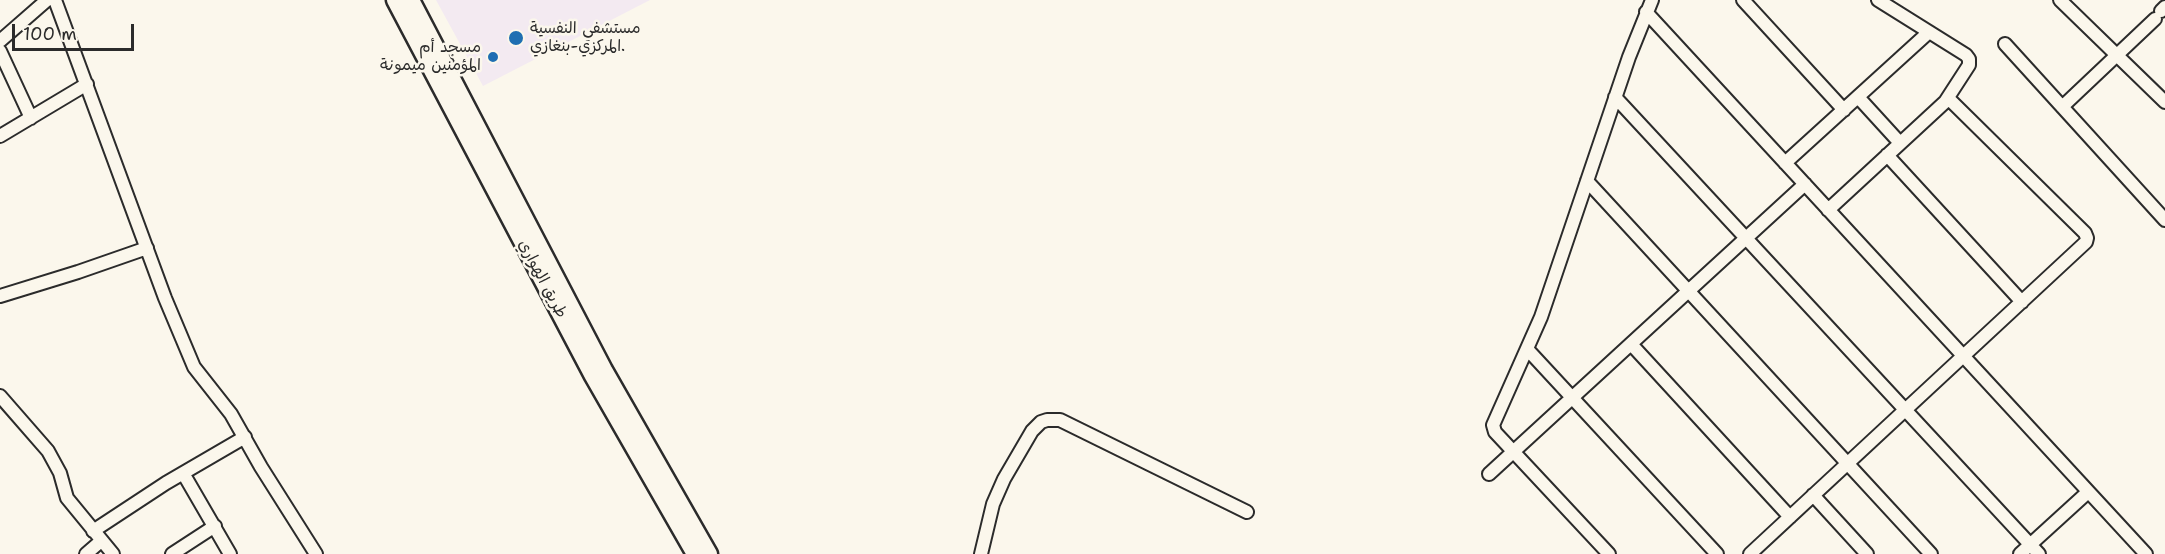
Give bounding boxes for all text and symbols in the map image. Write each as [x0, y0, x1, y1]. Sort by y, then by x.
scale bar [15, 12, 136, 50]
place label: مستشفي النفسية المركزي-بنغازي. [530, 19, 641, 57]
text: 100 m [23, 22, 77, 46]
marker: مستشفي النفسية المركزي-بنغازي. [507, 29, 525, 47]
place label: مسجد أم المؤمنين ميمونة [380, 38, 481, 76]
marker: مسجد أم المؤمنين ميمونة [486, 50, 500, 64]
street label: طريق الهواري [513, 237, 571, 321]

